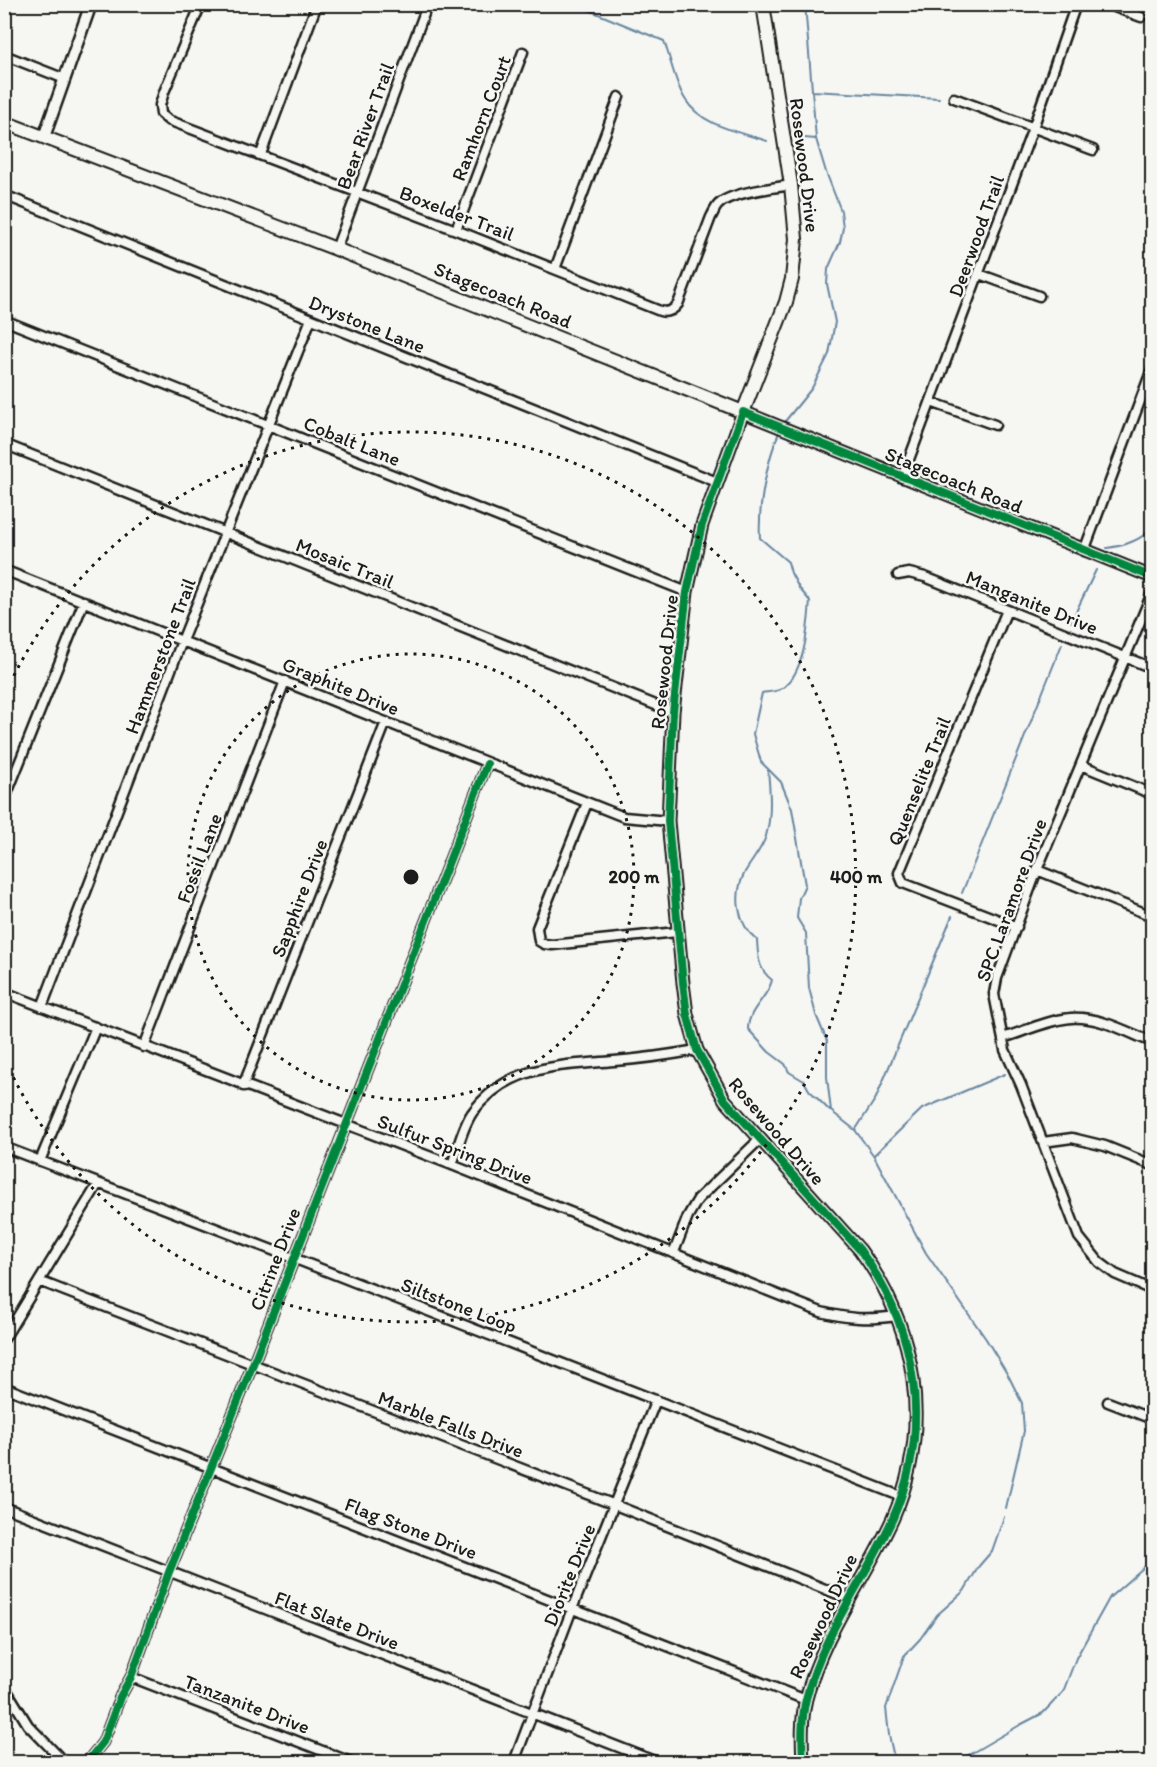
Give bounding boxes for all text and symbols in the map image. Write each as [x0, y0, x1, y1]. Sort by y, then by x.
street label: Ramhorn Court [446, 52, 516, 184]
street label: Bear River Trail [331, 59, 399, 193]
street label: Rosewood Drive [785, 96, 825, 234]
street label: Deerwood Trail [943, 171, 1009, 300]
street label: Boxelder Trail [396, 180, 518, 246]
street label: Stagecoach Road [431, 256, 575, 334]
street label: Drystone Lane [305, 290, 429, 358]
street label: Cobalt Lane [300, 411, 404, 471]
street label: Stagecoach Road [882, 441, 1026, 519]
street label: Mosaic Trail [292, 532, 398, 594]
street label: Manganite Drive [962, 565, 1102, 639]
street label: Hammerstone Trail [119, 574, 201, 737]
street label: Rosewood Drive [645, 594, 683, 730]
street label: Graphite Drive [279, 652, 403, 720]
street label: Quenselite Trail [882, 713, 956, 849]
street label: Fossil Lane [171, 810, 227, 906]
street label: SPC Laramore Drive [970, 815, 1052, 985]
street label: Sapphire Drive [265, 836, 333, 960]
text: 200 m [609, 866, 660, 888]
text: 400 m [830, 866, 883, 888]
centre of rings [401, 867, 421, 887]
street label: Rosewood Drive [724, 1072, 830, 1190]
street label: Sulfur Spring Drive [374, 1108, 536, 1190]
street label: Citrine Drive [244, 1204, 306, 1314]
street label: Siltstone Loop [398, 1272, 520, 1338]
street label: Marble Falls Drive [375, 1385, 527, 1463]
street label: Flag Stone Drive [341, 1492, 481, 1564]
street label: Diorite Drive [538, 1520, 600, 1630]
street label: Rosewood Drive [784, 1550, 862, 1682]
street label: Flat Slate Drive [271, 1585, 403, 1655]
street label: Tanzanite Drive [181, 1669, 313, 1739]

